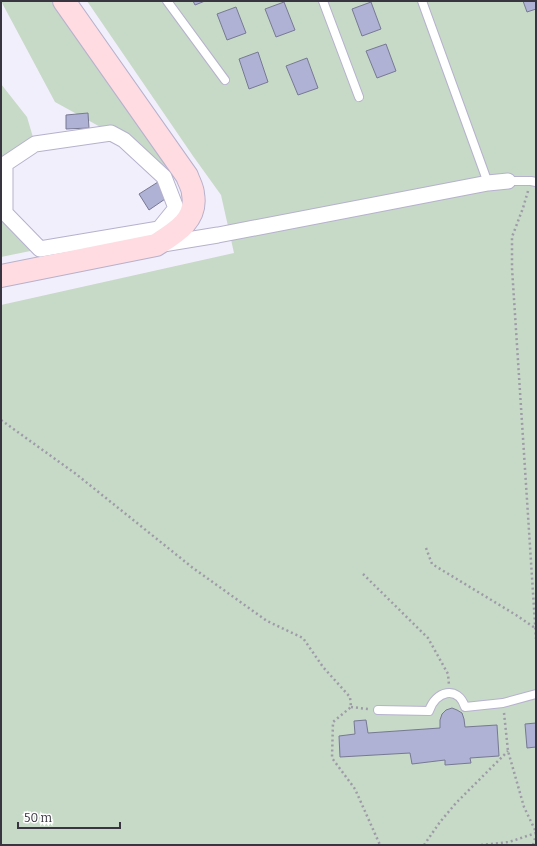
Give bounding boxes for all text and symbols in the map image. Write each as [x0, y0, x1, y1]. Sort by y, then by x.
scale bar [18, 804, 120, 830]
text: 50 m [24, 811, 53, 825]

